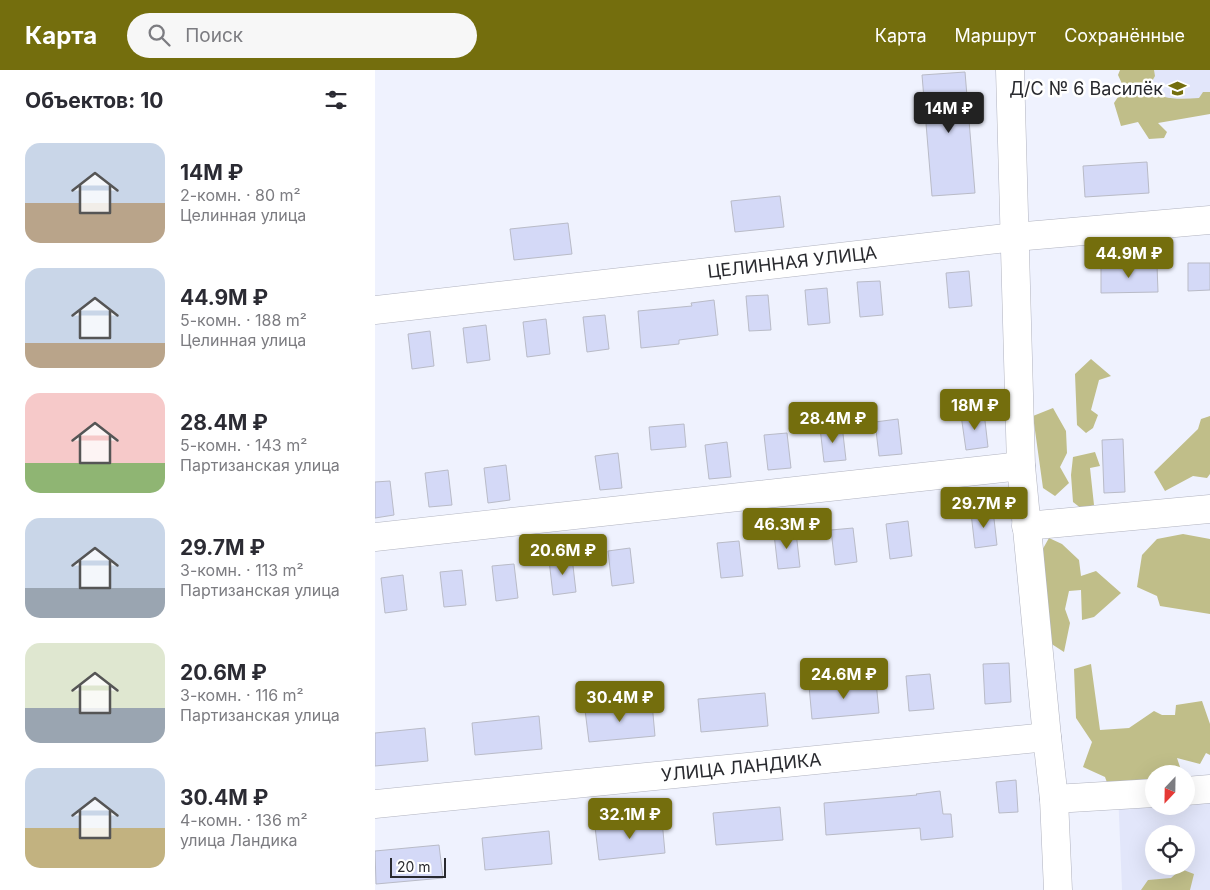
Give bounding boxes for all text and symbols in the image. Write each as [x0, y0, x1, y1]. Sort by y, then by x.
search box [127, 13, 477, 58]
text: Карта [25, 21, 97, 50]
icon: search [145, 21, 173, 49]
text: Поиск [185, 24, 243, 47]
text: Карта [875, 25, 927, 46]
text: Маршрут [955, 25, 1036, 46]
text: Сохранённые [1064, 25, 1185, 46]
place label: Д/С № 6 Василёк [1009, 78, 1163, 99]
school or university icon: Д/С № 6 Василёк [1167, 79, 1187, 99]
icon: filters [322, 86, 350, 114]
text: Объектов: 10 [25, 88, 163, 113]
pin: 14M ₽ [914, 92, 984, 134]
text: 14M ₽ [925, 98, 973, 118]
text: 14M ₽ [180, 160, 243, 185]
icon: home [65, 163, 125, 223]
text: 2-комн. · 80 m² [180, 185, 301, 205]
text: Целинная улица [180, 205, 306, 225]
pin: 44.9M ₽ [1083, 236, 1175, 279]
street label: ЦЕЛИННАЯ УЛИЦА [706, 242, 878, 282]
text: 44.9M ₽ [1095, 243, 1163, 263]
text: 44.9M ₽ [180, 285, 268, 310]
icon: home [65, 288, 125, 348]
text: 5-комн. · 188 m² [180, 310, 307, 330]
text: Целинная улица [180, 330, 306, 350]
pin: 18M ₽ [940, 388, 1010, 431]
text: 18M ₽ [951, 395, 999, 415]
pin: 28.4M ₽ [787, 402, 879, 444]
text: 28.4M ₽ [800, 408, 866, 428]
text: 28.4M ₽ [180, 410, 268, 435]
icon: home [65, 413, 125, 473]
text: 5-комн. · 143 m² [180, 435, 307, 455]
text: Партизанская улица [180, 455, 340, 475]
pin: 29.7M ₽ [938, 486, 1030, 529]
text: 29.7M ₽ [952, 493, 1016, 513]
pin: 46.3M ₽ [741, 508, 833, 550]
text: 46.3M ₽ [754, 514, 820, 534]
pin: 20.6M ₽ [517, 534, 609, 576]
text: 29.7M ₽ [180, 535, 265, 560]
icon: home [65, 538, 125, 598]
text: 20.6M ₽ [530, 540, 596, 560]
text: 3-комн. · 113 m² [180, 560, 304, 580]
text: Партизанская улица [180, 580, 340, 600]
pin: 24.6M ₽ [798, 658, 890, 700]
text: 20.6M ₽ [180, 660, 267, 685]
icon: home [65, 663, 125, 723]
text: 24.6M ₽ [811, 664, 877, 684]
pin: 30.4M ₽ [574, 680, 666, 723]
text: 3-комн. · 116 m² [180, 685, 304, 705]
text: 30.4M ₽ [586, 687, 654, 707]
text: Партизанская улица [180, 705, 340, 725]
street label: УЛИЦА ЛАНДИКА [660, 749, 822, 785]
north arrow [1145, 765, 1195, 815]
map controls [1145, 765, 1195, 875]
text: 30.4M ₽ [180, 785, 268, 810]
icon: home [65, 788, 125, 848]
pin: 32.1M ₽ [584, 798, 676, 840]
text: 32.1M ₽ [599, 804, 661, 824]
text: 4-комн. · 136 m² [180, 810, 308, 830]
button: locate [1145, 825, 1195, 875]
text: улица Ландика [180, 830, 298, 850]
scale bar [390, 855, 446, 878]
text: 20 m [397, 858, 431, 875]

